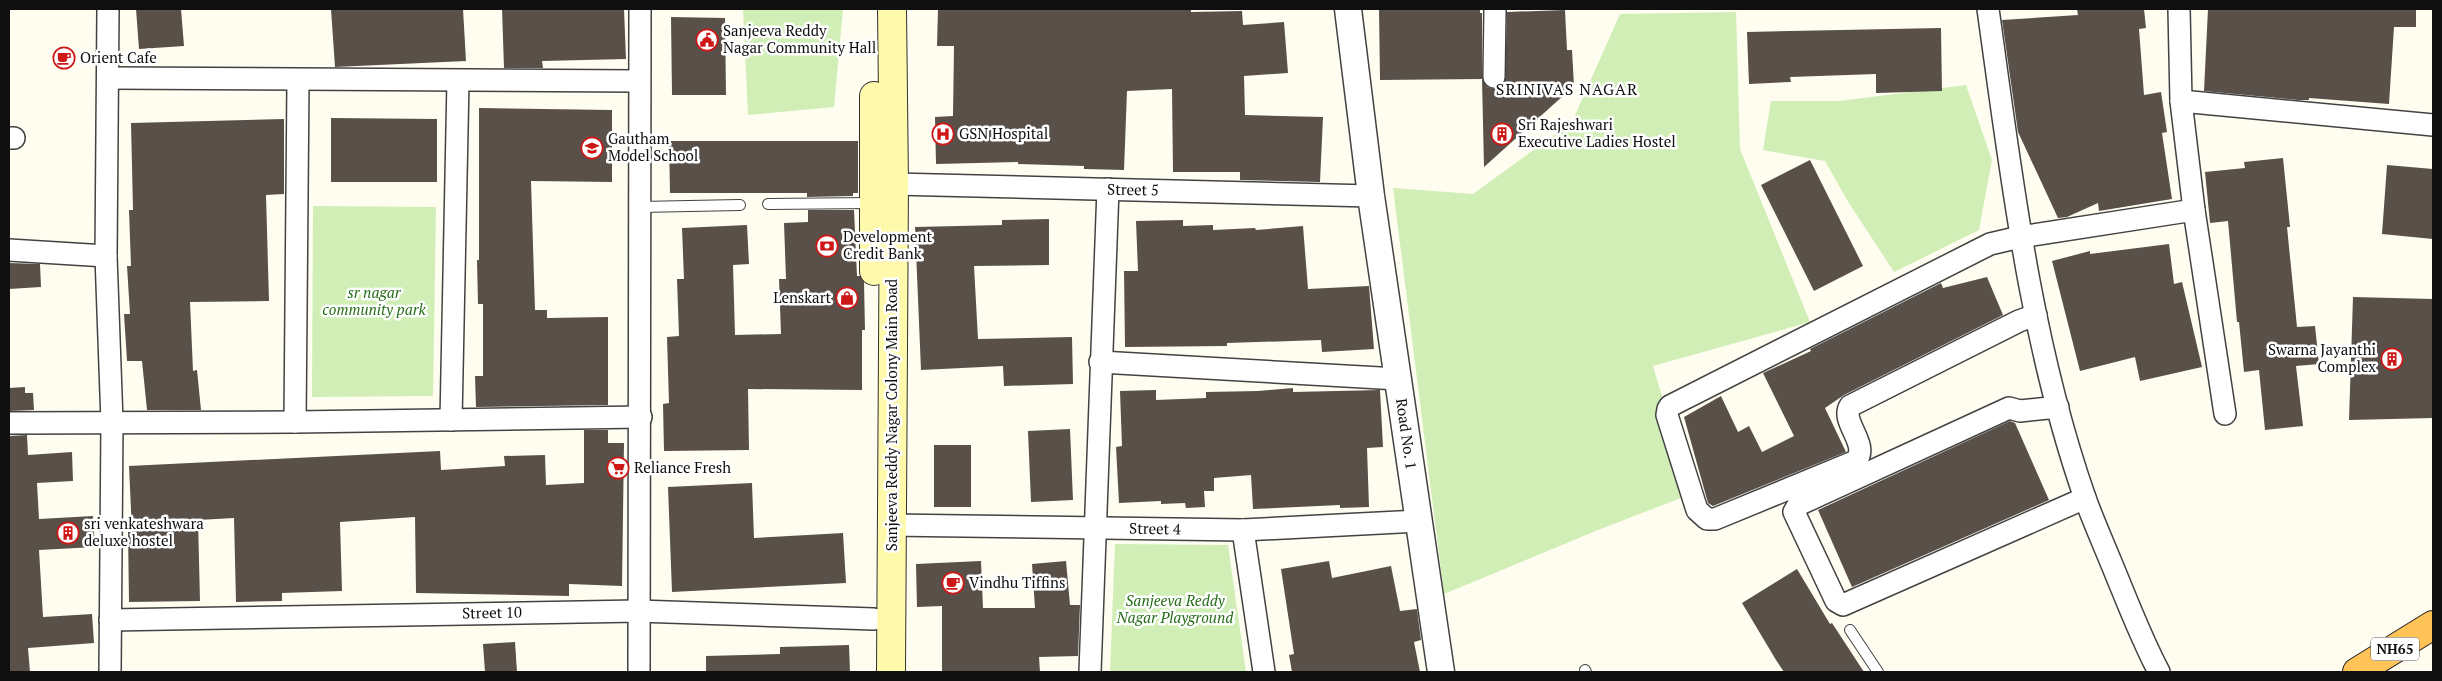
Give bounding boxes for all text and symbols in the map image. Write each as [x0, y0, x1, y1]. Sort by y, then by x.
place label: Sanjeeva Reddy Nagar Community Hall [723, 20, 876, 57]
public building icon: Sanjeeva Reddy Nagar Community Hall [695, 28, 719, 52]
cafe icon: Orient Cafe [52, 46, 76, 70]
place label: Orient Cafe [80, 47, 157, 67]
district label: SRINIVAS NAGAR [1496, 78, 1638, 100]
place label: Sri Rajeshwari Executive Ladies Hostel [1518, 114, 1676, 151]
hospital icon: GSN Hospital [931, 122, 955, 146]
building icon: Sri Rajeshwari Executive Ladies Hostel [1490, 122, 1514, 146]
place label: GSN Hospital [959, 123, 1048, 143]
place label: Gautham Model School [608, 128, 698, 165]
school or university icon: Gautham Model School [580, 136, 604, 160]
street label: Street 5 [1107, 179, 1159, 199]
place label: Development Credit Bank [843, 226, 932, 263]
bank icon: Development Credit Bank [815, 234, 839, 258]
street label: Sanjeeva Reddy Nagar Colony Main Road [881, 279, 901, 551]
park label: sr nagar community park [322, 282, 426, 319]
shop icon: Lenskart [835, 286, 859, 310]
place label: Lenskart [773, 287, 831, 307]
place label: Swarna Jayanthi Complex [2268, 339, 2376, 376]
building icon: Swarna Jayanthi Complex [2380, 347, 2404, 371]
street label: Road No. 1 [1392, 397, 1422, 471]
supermarket icon: Reliance Fresh [606, 456, 630, 480]
place label: Reliance Fresh [634, 457, 731, 477]
place label: sri venkateshwara deluxe hostel [84, 513, 204, 550]
street label: Street 4 [1129, 518, 1181, 538]
building icon: sri venkateshwara deluxe hostel [56, 521, 80, 545]
cafe icon: Vindhu Tiffins [941, 571, 965, 595]
place label: Vindhu Tiffins [969, 572, 1065, 592]
park label: Sanjeeva Reddy Nagar Playground [1116, 590, 1234, 627]
street label: Street 10 [462, 601, 522, 623]
road number: NH65 [2371, 638, 2419, 661]

